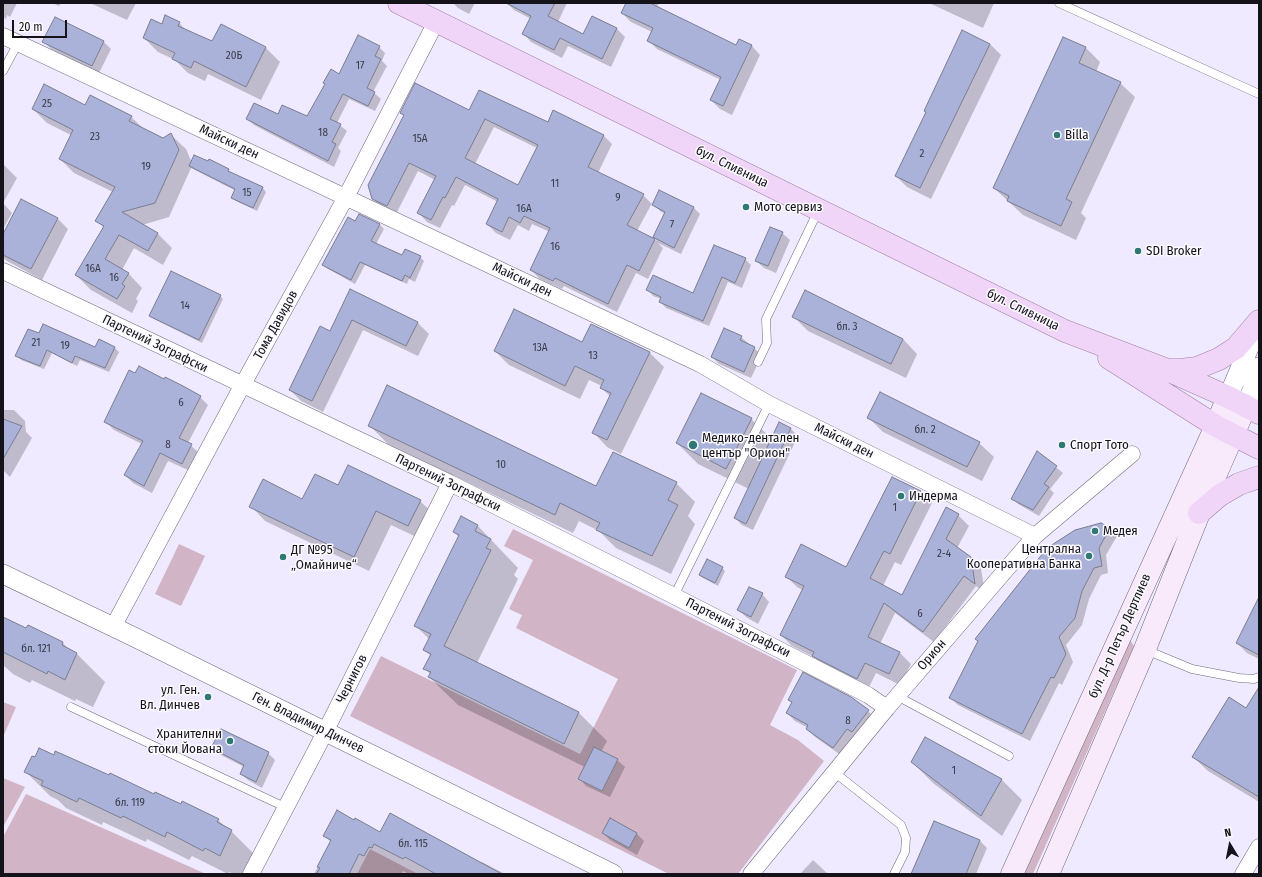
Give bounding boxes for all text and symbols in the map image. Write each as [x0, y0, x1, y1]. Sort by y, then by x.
scale bar [14, 12, 69, 38]
text: 20 m [19, 20, 43, 34]
house number: 20Б [226, 49, 242, 63]
house number: 17 [356, 59, 364, 73]
house number: 25 [42, 97, 52, 111]
street label: Майски ден [197, 121, 261, 163]
house number: 18 [318, 126, 328, 140]
place label: Billa [1065, 127, 1089, 143]
house number: 23 [90, 130, 100, 144]
marker: Billa [1052, 130, 1062, 140]
house number: 15A [412, 132, 428, 146]
street label: бул. Сливница [693, 143, 771, 191]
house number: 2 [920, 147, 924, 161]
house number: 19 [141, 160, 151, 174]
house number: 11 [551, 177, 559, 191]
house number: 15 [242, 186, 252, 200]
house number: 9 [615, 191, 621, 205]
place label: Мото сервиз [754, 199, 823, 215]
house number: 16A [516, 202, 532, 216]
marker: Мото сервиз [741, 202, 751, 212]
house number: 7 [670, 218, 674, 232]
house number: 16 [550, 240, 560, 254]
place label: SDI Broker [1146, 243, 1201, 259]
marker: SDI Broker [1133, 246, 1143, 256]
street label: Майски ден [490, 259, 554, 301]
house number: 16A [85, 262, 101, 276]
house number: 16 [109, 271, 119, 285]
street label: бул. Сливница [984, 286, 1062, 334]
street label: Тома Давидов [251, 288, 301, 362]
house number: 14 [180, 299, 190, 313]
street label: Партений Зографски [100, 312, 210, 376]
house number: бл. 3 [836, 320, 858, 334]
house number: 21 [32, 336, 40, 350]
house number: 19 [60, 339, 70, 353]
house number: 13A [532, 341, 548, 355]
house number: 13 [588, 349, 598, 363]
house number: 6 [178, 396, 184, 410]
street label: Майски ден [812, 420, 876, 462]
house number: бл. 2 [914, 423, 936, 437]
place label: Медико-дентален център "Орион" [702, 430, 800, 461]
place label: Спорт Тото [1070, 437, 1129, 453]
house number: 8 [165, 438, 171, 452]
marker: Медико-дентален център "Орион" [687, 439, 699, 451]
marker: Спорт Тото [1057, 440, 1067, 450]
street label: Партений Зографски [393, 451, 503, 515]
house number: 10 [496, 458, 506, 472]
place label: Индерма [909, 488, 958, 504]
marker: Индерма [896, 491, 906, 501]
house number: 1 [893, 501, 897, 515]
place label: Медея [1103, 523, 1138, 539]
marker: Медея [1090, 526, 1100, 536]
place label: Централна Кооперативна Банка [967, 541, 1081, 572]
place label: ДГ №95 „Омайниче“ [291, 542, 357, 573]
house number: 2-4 [937, 547, 951, 561]
marker: Централна Кооперативна Банка [1084, 551, 1094, 561]
marker: ДГ №95 „Омайниче“ [278, 552, 288, 562]
street label: бул. Д-р Петър Дертлиев [1085, 571, 1155, 701]
street label: Партений Зографски [683, 595, 793, 661]
house number: 6 [917, 607, 923, 621]
street label: Орион [914, 636, 950, 674]
house number: бл. 121 [21, 642, 51, 656]
street label: Чернигов [333, 652, 371, 706]
place label: ул. Ген. Вл. Динчев [140, 682, 200, 713]
street label: Ген. Владимир Динчев [249, 689, 367, 757]
marker: ул. Ген. Вл. Динчев [203, 692, 213, 702]
house number: 8 [845, 714, 851, 728]
place label: Хранителни стоки Йована [148, 726, 222, 757]
marker: Хранителни стоки Йована [225, 736, 235, 746]
house number: 1 [952, 764, 956, 778]
house number: бл. 119 [115, 796, 145, 810]
north arrow [1210, 825, 1250, 865]
text: N [1223, 826, 1232, 840]
house number: бл. 115 [398, 837, 428, 851]

